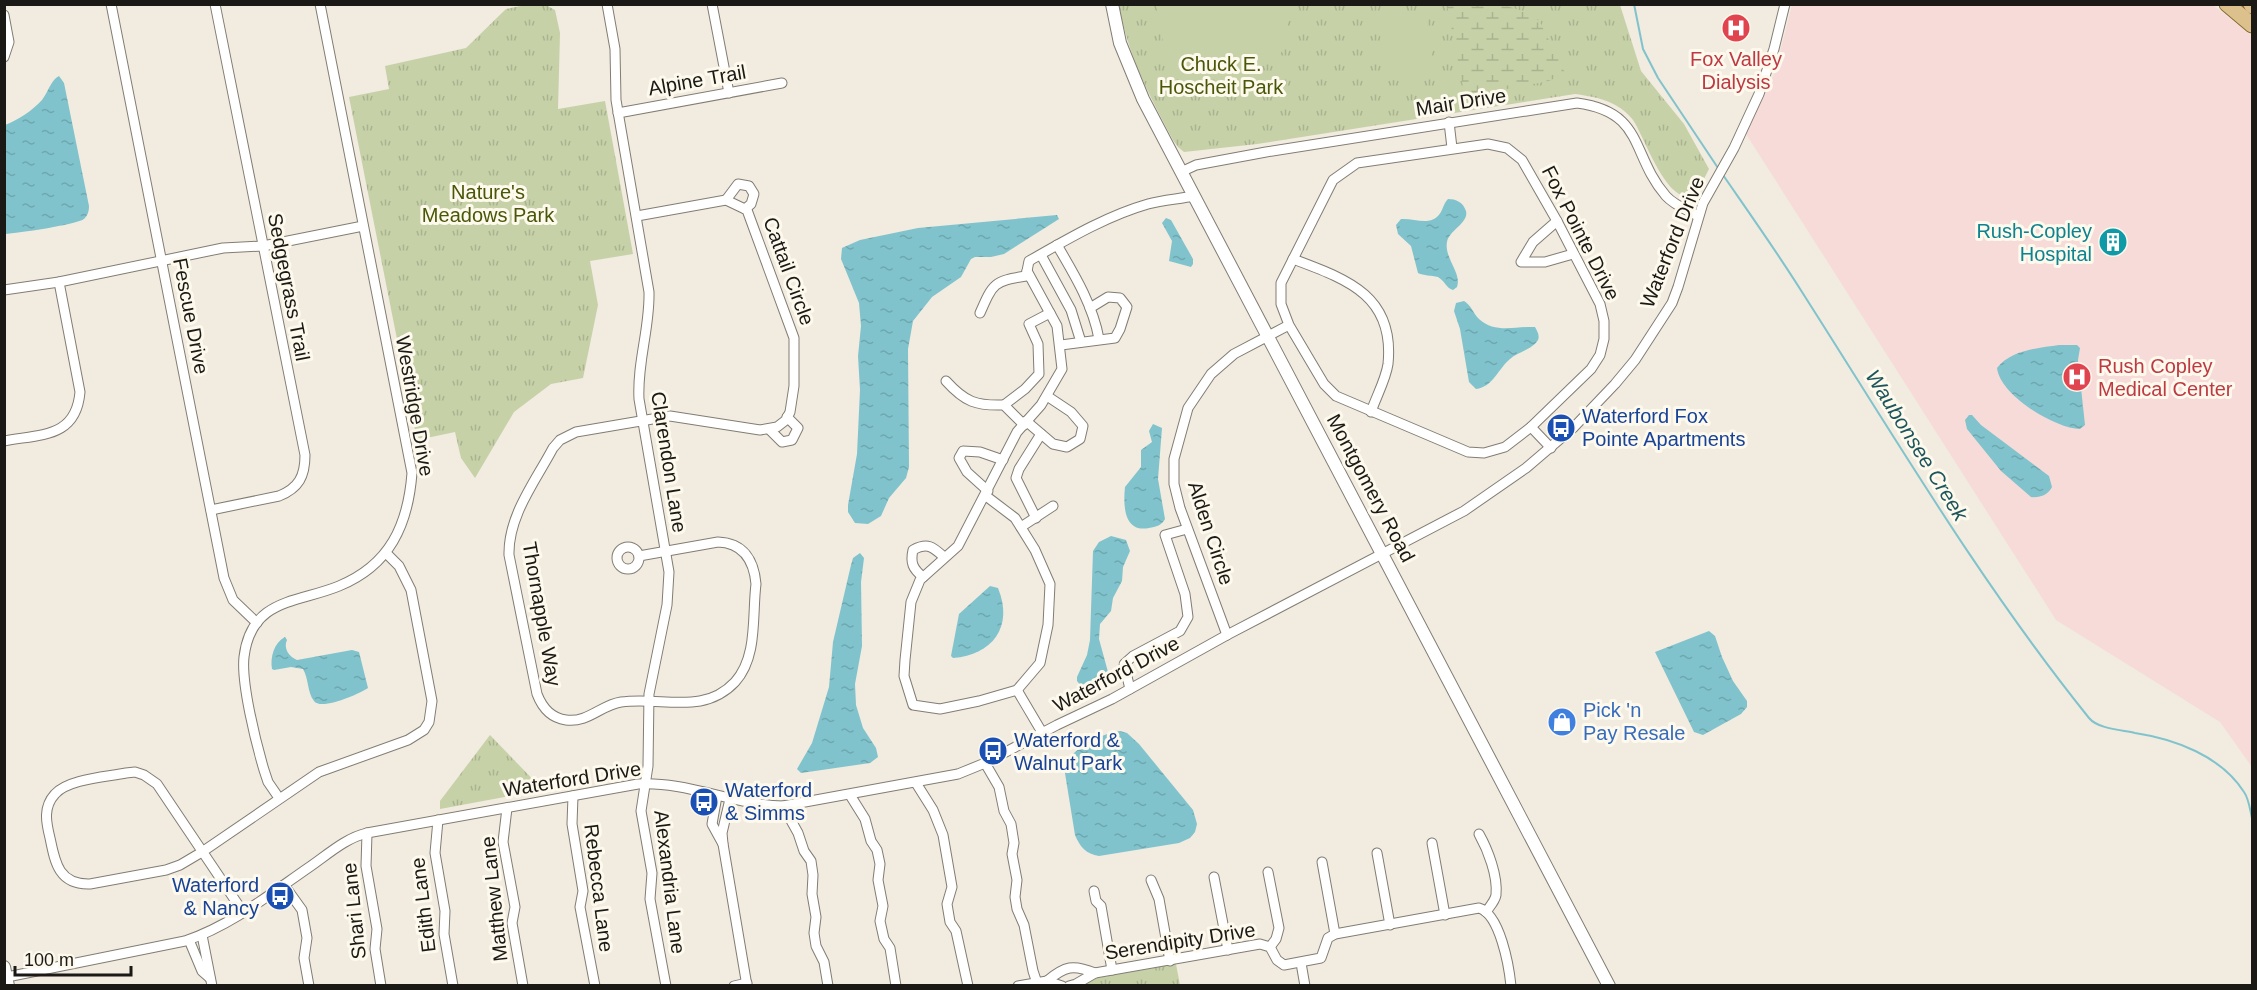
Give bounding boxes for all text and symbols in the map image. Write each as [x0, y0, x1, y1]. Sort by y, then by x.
hospital icon: Fox Valley Dialysis [1720, 12, 1752, 44]
place label: Fox Valley Dialysis [1690, 48, 1782, 93]
park label: Chuck E. Hoscheit Park [1159, 53, 1284, 98]
street label: Alpine Trail [646, 61, 748, 99]
street label: Mair Drive [1414, 84, 1508, 120]
street label: Fox Pointe Drive [1538, 162, 1624, 304]
street label: Waterford Drive [1636, 173, 1708, 311]
park label: Nature's Meadows Park [422, 181, 555, 226]
street label: Sedgegrass Trail [264, 211, 314, 363]
street label: Cattail Circle [759, 214, 819, 328]
place label: Rush-Copley Hospital [1976, 220, 2092, 265]
building icon: Rush-Copley Hospital [2097, 226, 2129, 258]
street label: Fescue Drive [169, 256, 213, 376]
street label: Westridge Drive [392, 334, 438, 478]
place label: Rush Copley Medical Center [2098, 355, 2233, 400]
hospital icon: Rush Copley Medical Center [2061, 361, 2093, 393]
water label: Waubonsee Creek [1861, 365, 1974, 526]
street label: Clarendon Lane [647, 390, 691, 534]
place label: Waterford Fox Pointe Apartments [1582, 405, 1745, 450]
street label: Montgomery Road [1323, 410, 1419, 566]
bus stop icon: Waterford Fox Pointe Apartments [1545, 412, 1577, 444]
street label: Alden Circle [1184, 478, 1238, 588]
street label: Thornapple Way [518, 540, 566, 688]
street label: Waterford Drive [1049, 632, 1183, 716]
place label: Pick 'n Pay Resale [1583, 699, 1685, 744]
shop icon: Pick 'n Pay Resale [1546, 706, 1578, 738]
place label: Waterford & Walnut Park [1014, 729, 1123, 774]
bus stop icon: Waterford & Walnut Park [977, 735, 1009, 767]
street label: Waterford Drive [501, 757, 643, 801]
place label: Waterford & Simms [725, 779, 812, 824]
bus stop icon: Waterford & Simms [688, 786, 720, 818]
street label: Alexandria Lane [650, 809, 690, 955]
street label: Rebecca Lane [580, 823, 618, 953]
street label: Matthew Lane [476, 835, 512, 963]
street label: Edith Lane [406, 856, 440, 954]
street label: Shari Lane [338, 862, 370, 960]
place label: Waterford & Nancy [172, 874, 259, 919]
bus stop icon: Waterford & Nancy [264, 880, 296, 912]
street label: Serendipity Drive [1103, 918, 1257, 964]
scale bar [15, 939, 130, 977]
text: 100 m [24, 950, 74, 970]

